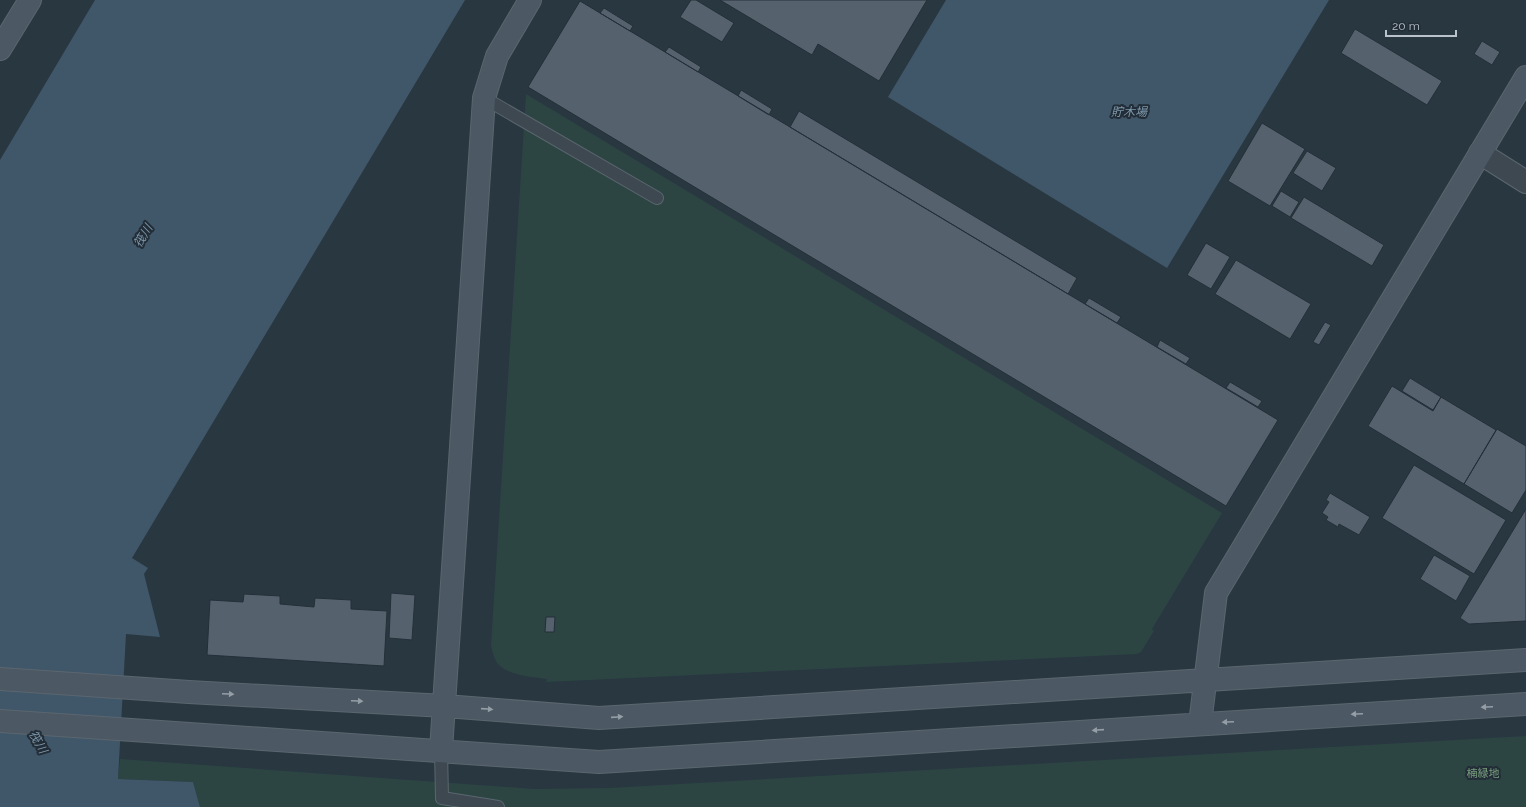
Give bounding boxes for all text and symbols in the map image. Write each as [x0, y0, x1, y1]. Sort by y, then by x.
scale bar [1386, 12, 1456, 38]
text: 20 m [1392, 19, 1420, 33]
water label: 貯木場 [1111, 105, 1149, 119]
water label: 筏川 [131, 220, 156, 250]
one-way arrow [222, 690, 234, 697]
one-way arrow [351, 698, 363, 705]
one-way arrow [1481, 703, 1493, 710]
one-way arrow [481, 706, 493, 713]
one-way arrow [1351, 711, 1363, 718]
one-way arrow [611, 713, 623, 720]
one-way arrow [1221, 719, 1234, 725]
one-way arrow [1092, 727, 1104, 734]
water label: 筏川 [26, 728, 51, 758]
park label: 楠緑地 [1467, 767, 1500, 780]

